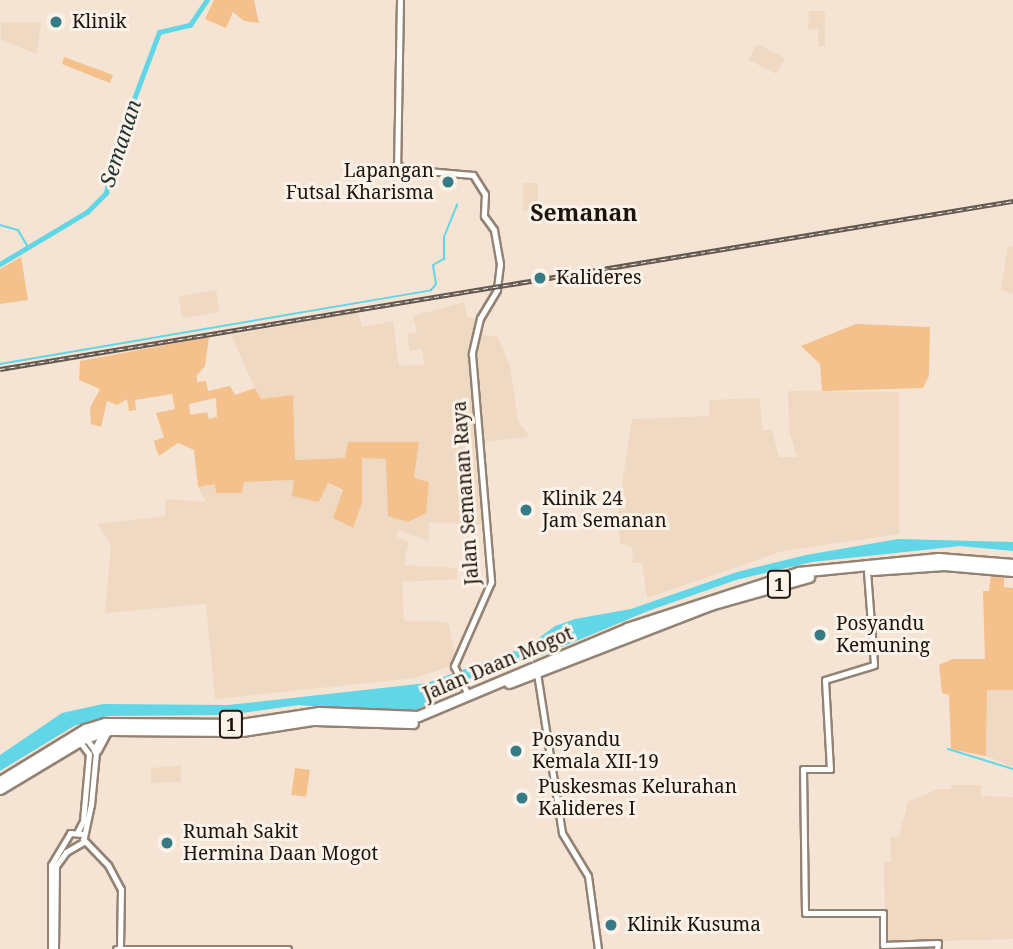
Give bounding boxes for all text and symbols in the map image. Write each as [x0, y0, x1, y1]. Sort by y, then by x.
place label: Klinik [72, 11, 127, 33]
marker: Klinik [46, 12, 66, 32]
water label: Semanan [94, 96, 146, 190]
place label: Lapangan Futsal Kharisma [286, 160, 434, 204]
marker: Lapangan Futsal Kharisma [440, 174, 456, 190]
district label: Semanan [530, 198, 638, 226]
place label: Kalideres [556, 267, 641, 289]
marker: Kalideres [530, 268, 550, 288]
street label: Jalan Semanan Raya [448, 400, 484, 586]
place label: Klinik 24 Jam Semanan [542, 488, 667, 532]
marker: Klinik 24 Jam Semanan [516, 500, 536, 520]
road number: 1 [767, 570, 791, 598]
place label: Posyandu Kemuning [836, 613, 930, 657]
street label: Jalan Daan Mogot [420, 622, 576, 706]
marker: Posyandu Kemuning [810, 625, 830, 645]
road number: 1 [219, 710, 243, 738]
place label: Posyandu Kemala XII-19 [532, 729, 659, 773]
marker: Posyandu Kemala XII-19 [506, 741, 526, 761]
place label: Puskesmas Kelurahan Kalideres I [538, 776, 737, 820]
marker: Puskesmas Kelurahan Kalideres I [512, 788, 532, 808]
place label: Rumah Sakit Hermina Daan Mogot [183, 821, 378, 865]
marker: Rumah Sakit Hermina Daan Mogot [157, 833, 177, 853]
place label: Klinik Kusuma [627, 914, 761, 936]
marker: Klinik Kusuma [601, 915, 621, 935]

